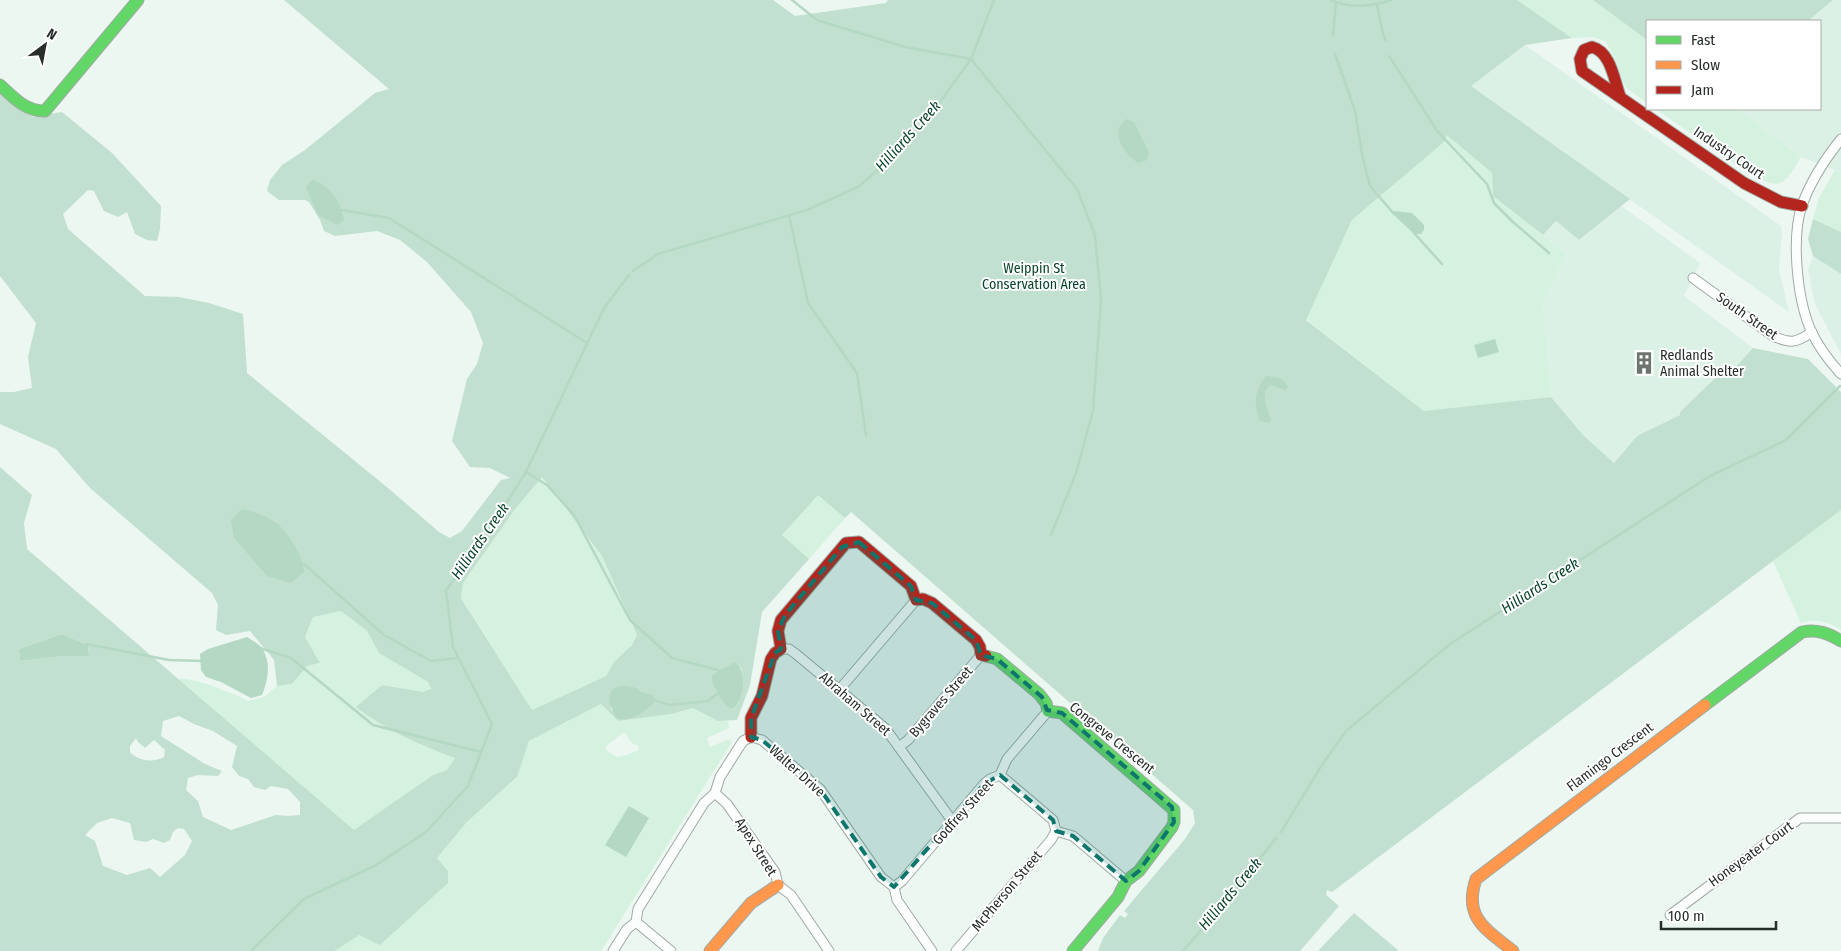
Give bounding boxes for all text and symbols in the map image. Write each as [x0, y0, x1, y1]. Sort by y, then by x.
north arrow [20, 20, 70, 70]
legend [1646, 20, 1821, 110]
text: N [44, 25, 60, 44]
text: Fast [1691, 31, 1715, 49]
text: Slow [1691, 56, 1720, 74]
text: Jam [1691, 81, 1714, 99]
water label: Hilliards Creek [872, 97, 945, 175]
street label: Industry Court [1690, 123, 1768, 183]
park label: Weippin St Conservation Area [982, 260, 1086, 293]
street label: South Street [1713, 289, 1781, 344]
place label: Redlands Animal Shelter [1660, 347, 1744, 380]
building icon: Redlands Animal Shelter [1631, 350, 1657, 376]
water label: Hilliards Creek [447, 499, 513, 582]
water label: Hilliards Creek [1498, 554, 1583, 618]
street label: Bygraves Street [906, 663, 977, 741]
street label: Abraham Street [816, 668, 894, 740]
street label: Congreve Crescent [1066, 698, 1158, 778]
street label: Flamingo Crescent [1563, 719, 1657, 795]
street label: Walter Drive [765, 741, 829, 801]
street label: Godfrey Street [929, 775, 997, 848]
street label: Apex Street [731, 815, 781, 880]
street label: Honeyeater Court [1705, 817, 1797, 890]
street label: McPherson Street [968, 847, 1046, 935]
water label: Hilliards Creek [1195, 854, 1266, 934]
scale bar [1661, 898, 1776, 930]
text: 100 m [1668, 907, 1705, 925]

